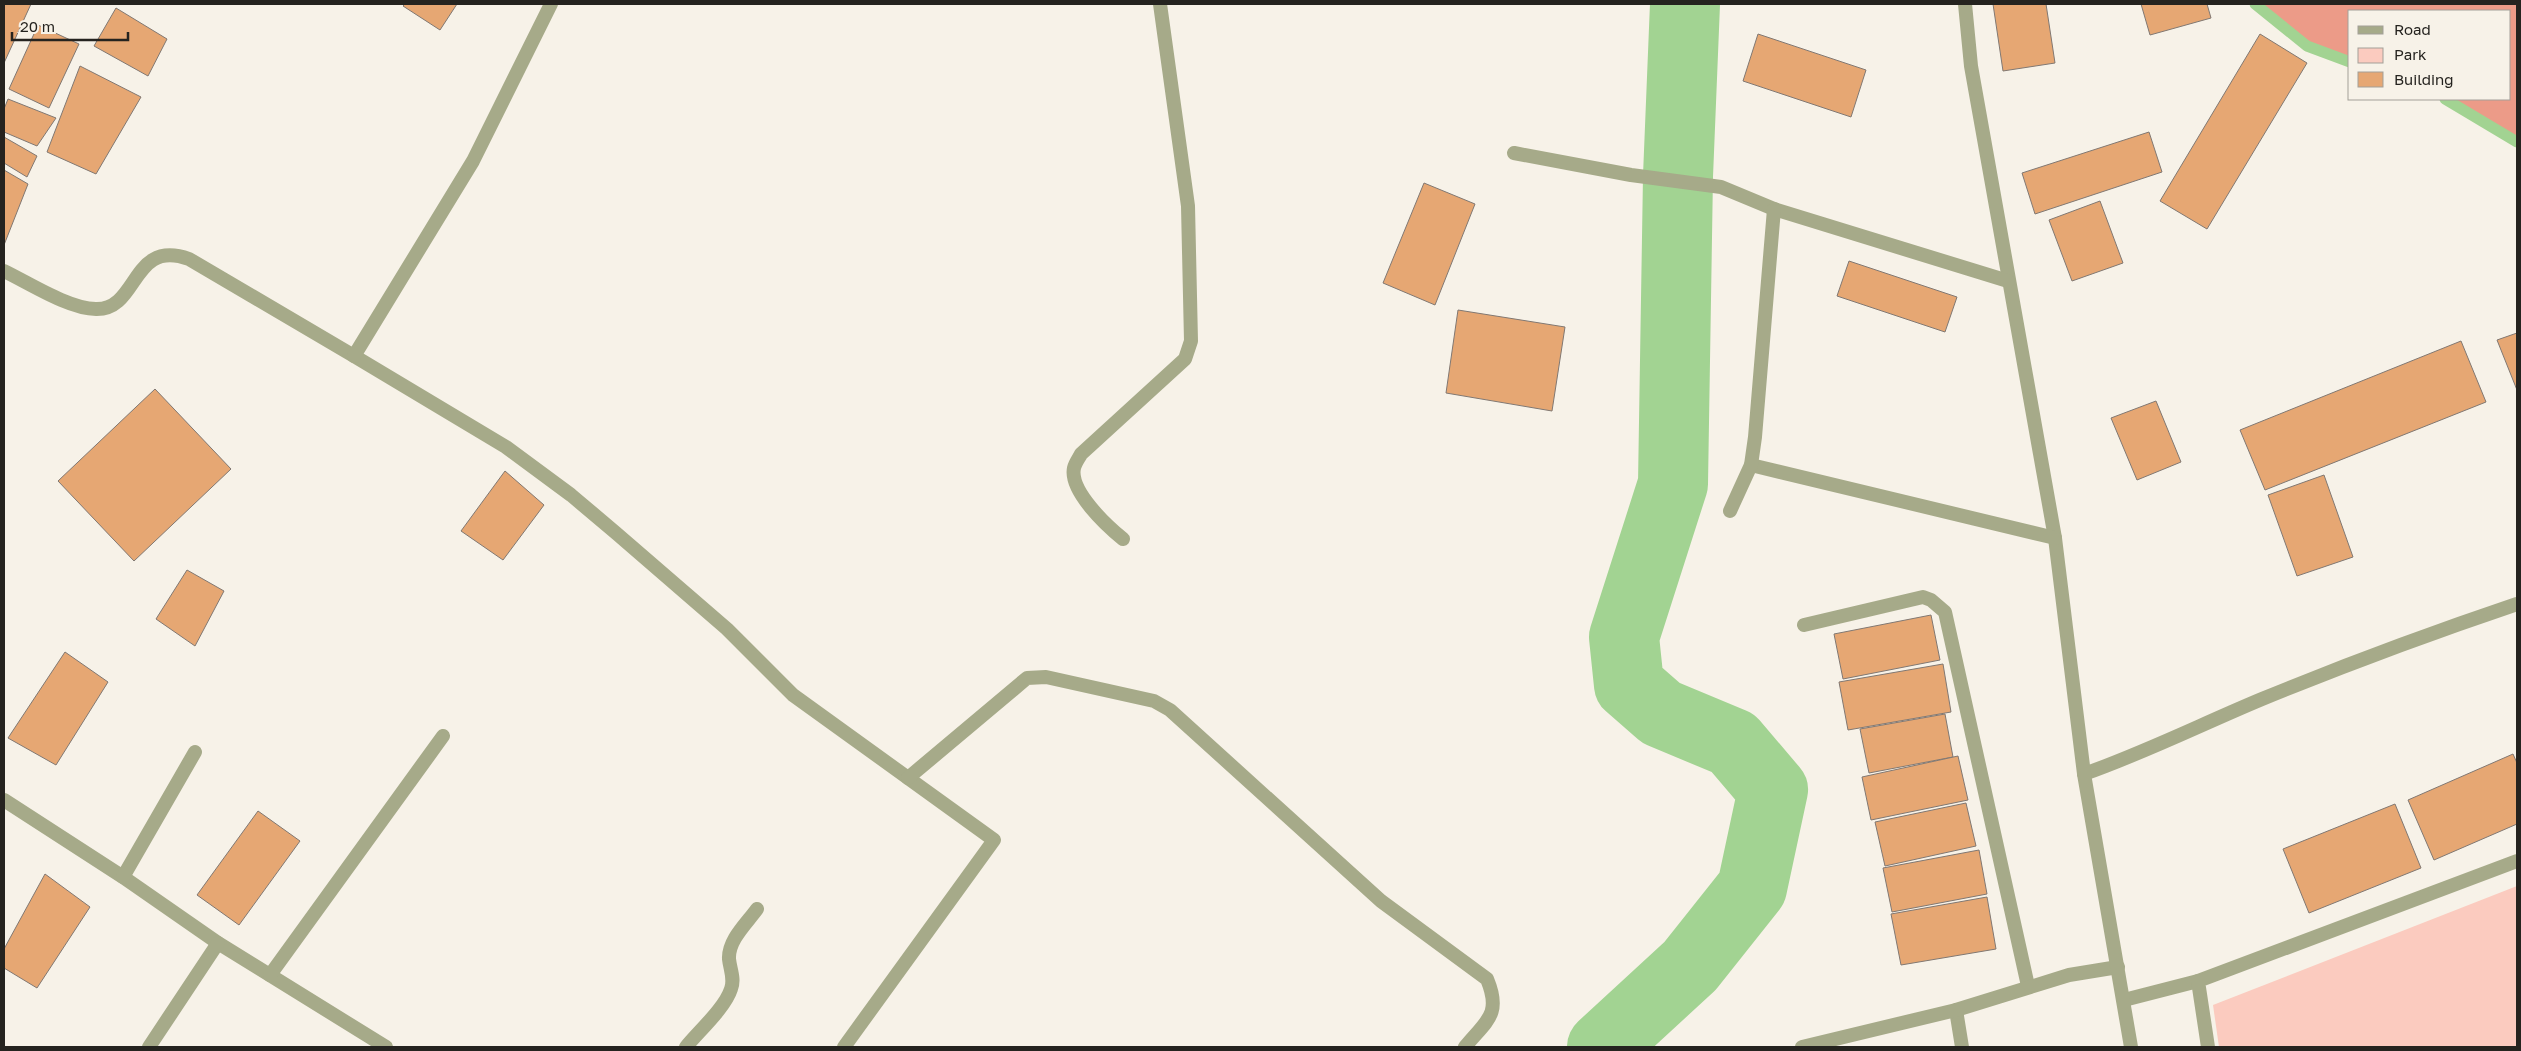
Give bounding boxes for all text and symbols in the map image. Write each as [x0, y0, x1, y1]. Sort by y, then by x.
scale bar [12, 10, 129, 42]
legend [2348, 10, 2511, 100]
text: 20 m [20, 17, 55, 35]
text: Road [2394, 20, 2431, 38]
text: Park [2394, 45, 2427, 63]
text: Building [2394, 70, 2454, 88]

